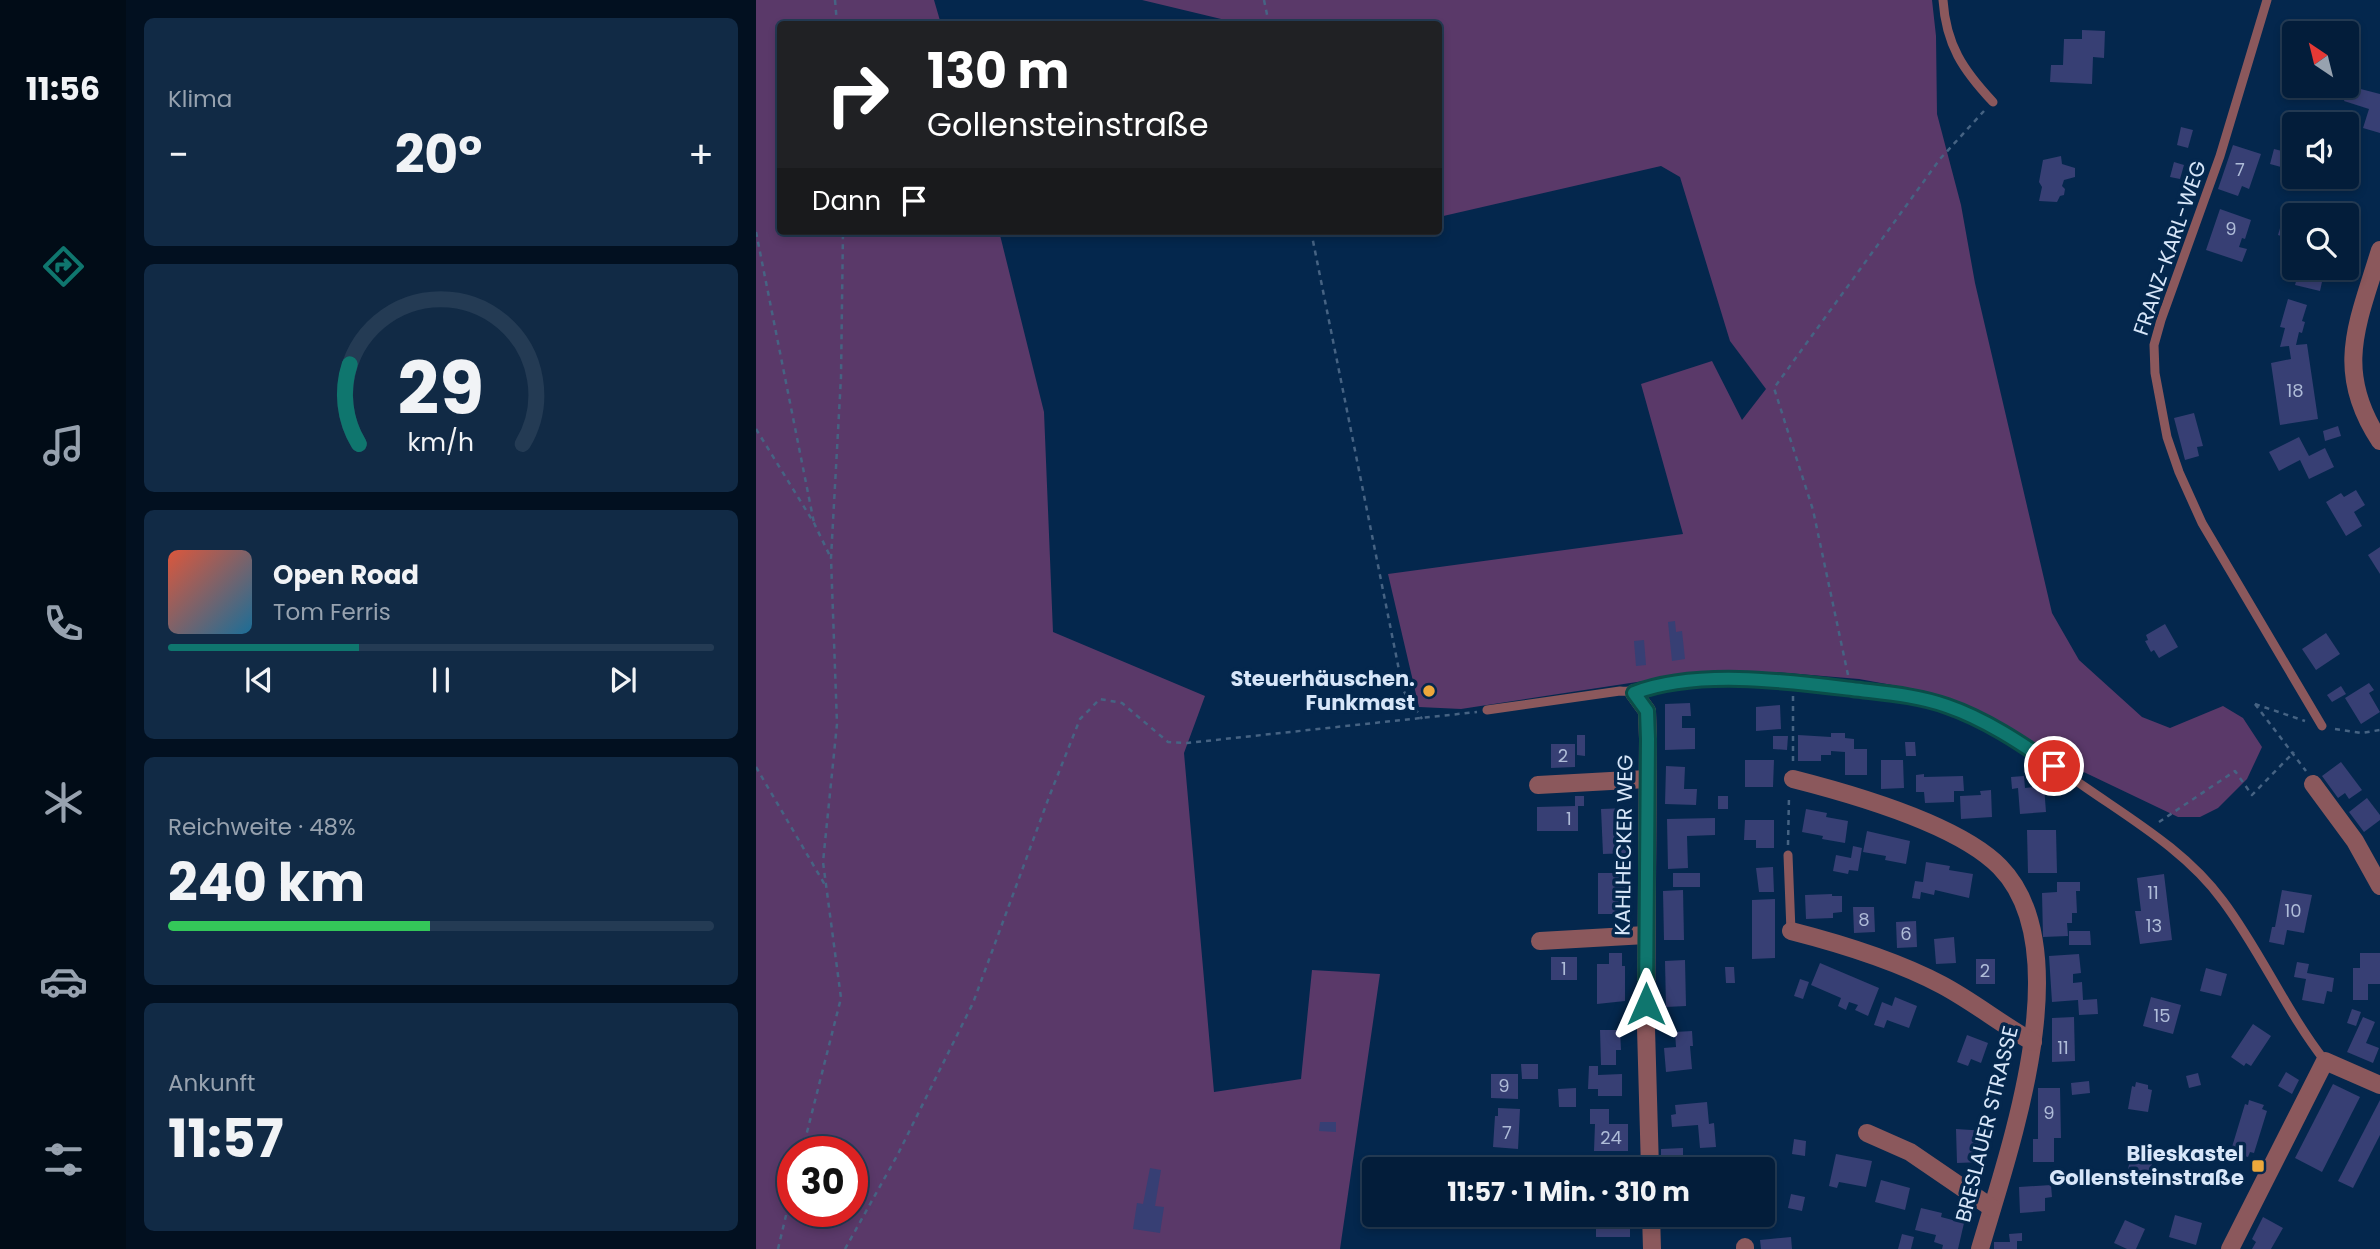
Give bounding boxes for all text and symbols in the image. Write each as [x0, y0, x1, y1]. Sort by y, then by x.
north arrow [2282, 21, 2359, 98]
map controls [2282, 21, 2359, 280]
text: 130 m [927, 37, 1069, 105]
icon: right [812, 49, 903, 140]
text: 11:56 [26, 66, 100, 111]
text: Klima [168, 83, 232, 115]
text: Gollensteinstraße [927, 102, 1209, 147]
button: sound [2282, 112, 2359, 189]
text: 20° [395, 118, 482, 191]
text: − [168, 128, 189, 181]
text: + [688, 128, 714, 181]
street label: FRANZ-KARL-WEG [2126, 157, 2213, 339]
house number: 7 [2235, 157, 2245, 182]
icon: arrive [895, 182, 933, 220]
text: Dann [812, 183, 881, 219]
button: search [2282, 203, 2359, 280]
house number: 9 [2225, 216, 2237, 241]
icon: directions [39, 242, 88, 291]
text: 29 [398, 339, 484, 440]
house number: 18 [2286, 378, 2304, 403]
icon: music [39, 421, 88, 470]
text: km/h [408, 425, 474, 460]
text: Open Road [273, 557, 419, 593]
text: Tom Ferris [273, 596, 391, 628]
icon: phone [39, 599, 88, 648]
icon: previous [240, 661, 278, 699]
icon: pause [422, 661, 460, 699]
icon: next [604, 661, 642, 699]
place label: Steuerhäuschen. Funkmast [1230, 664, 1415, 717]
marker: Steuerhäuschen. Funkmast [1421, 683, 1437, 699]
pin [2024, 736, 2084, 796]
house number: 2 [1558, 743, 1568, 768]
icon: arrive [2035, 747, 2073, 785]
street label: KAHLHECKER WEG [1607, 754, 1640, 936]
icon: climate [39, 778, 88, 827]
house number: 1 [1566, 806, 1572, 831]
text: Reichweite · 48% [168, 811, 356, 843]
text: 240 km [168, 846, 365, 919]
house number: 11 [2147, 880, 2159, 905]
house number: 10 [2284, 898, 2302, 923]
house number: 8 [1858, 907, 1870, 932]
house number: 13 [2146, 913, 2162, 938]
house number: 6 [1900, 921, 1912, 946]
house number: 1 [1561, 956, 1567, 981]
icon: car [39, 957, 88, 1006]
house number: 2 [1980, 958, 1990, 983]
position arrow [1609, 967, 1683, 1041]
house number: 15 [2153, 1003, 2171, 1028]
street label: BRESLAUER STRASSE [1948, 1023, 2025, 1225]
house number: 11 [2057, 1035, 2069, 1060]
text: Ankunft [168, 1067, 255, 1099]
house number: 9 [1498, 1073, 1510, 1098]
house number: 9 [2043, 1100, 2055, 1125]
text: 11:57 [168, 1102, 284, 1175]
house number: 7 [1502, 1120, 1512, 1145]
house number: 24 [1600, 1125, 1622, 1150]
icon: filters [39, 1135, 88, 1184]
speed limit sign: 30 [777, 1136, 868, 1227]
place label: Blieskastel Gollensteinstraße [2049, 1139, 2244, 1192]
marker: Blieskastel Gollensteinstraße [2250, 1158, 2266, 1174]
text: 11:57 · 1 Min. · 310 m [1447, 1174, 1690, 1210]

